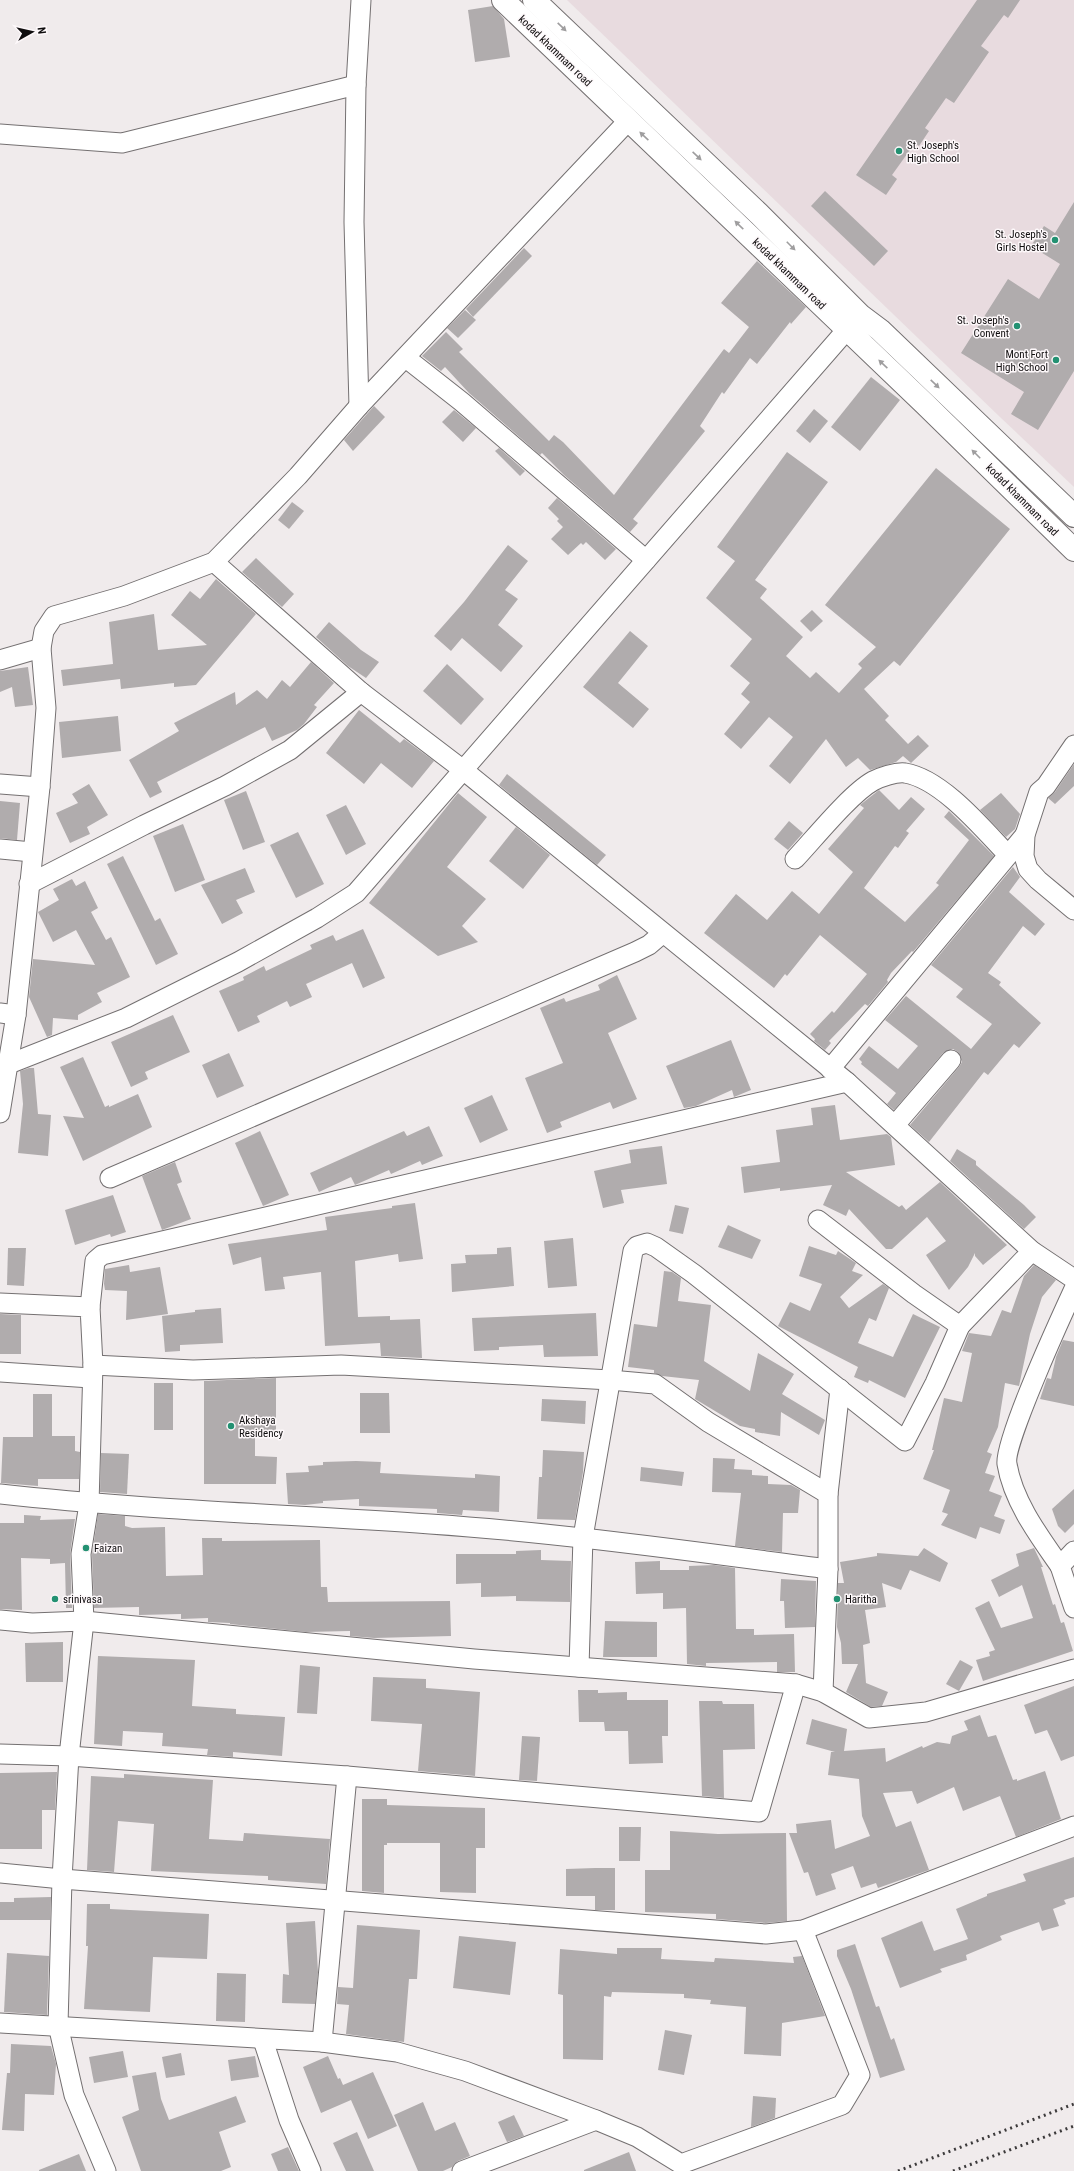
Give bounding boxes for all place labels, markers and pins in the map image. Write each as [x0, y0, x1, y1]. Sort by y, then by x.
place label: St. Joseph's High School [907, 139, 959, 165]
marker: St. Joseph's High School [894, 146, 904, 156]
place label: St. Joseph's Girls Hostel [995, 228, 1047, 254]
marker: St. Joseph's Girls Hostel [1050, 235, 1060, 245]
place label: St. Joseph's Convent [957, 314, 1009, 340]
marker: St. Joseph's Convent [1012, 321, 1022, 331]
place label: Mont Fort High School [996, 348, 1048, 374]
marker: Mont Fort High School [1051, 355, 1061, 365]
place label: Akshaya Residency [239, 1414, 284, 1440]
marker: Akshaya Residency [226, 1421, 236, 1431]
place label: Faizan [94, 1542, 122, 1555]
marker: Faizan [81, 1543, 91, 1553]
place label: srinivasa [63, 1593, 102, 1606]
place label: Haritha [845, 1593, 877, 1606]
marker: srinivasa [50, 1594, 60, 1604]
marker: Haritha [832, 1594, 842, 1604]

